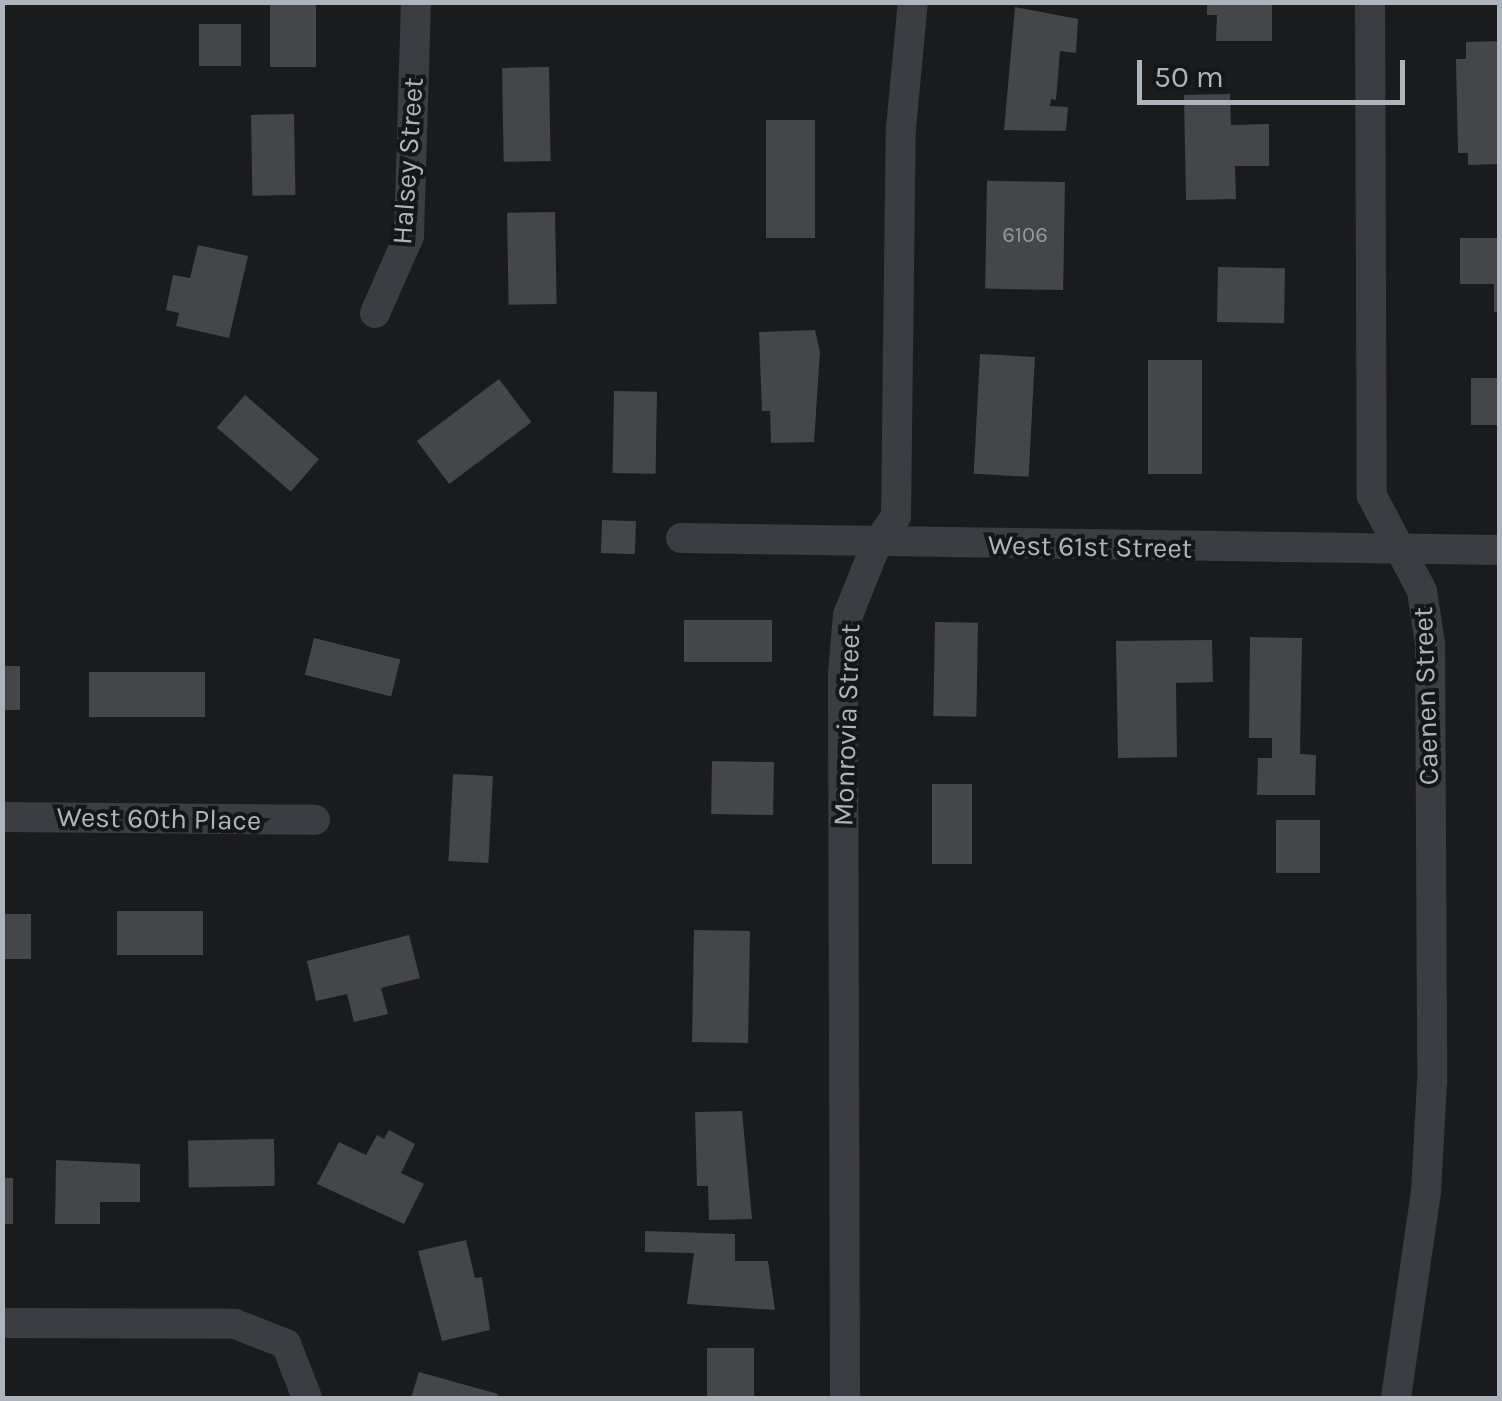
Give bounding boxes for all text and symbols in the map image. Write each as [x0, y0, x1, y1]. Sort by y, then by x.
scale bar [1142, 40, 1410, 102]
text: 50 m [1154, 59, 1224, 95]
street label: Halsey Street [385, 76, 431, 246]
house number: 6106 [1002, 223, 1048, 249]
street label: West 61st Street [988, 528, 1192, 566]
street label: Caenen Street [1406, 606, 1446, 786]
street label: Monrovia Street [827, 623, 867, 827]
street label: West 60th Place [56, 800, 262, 838]

